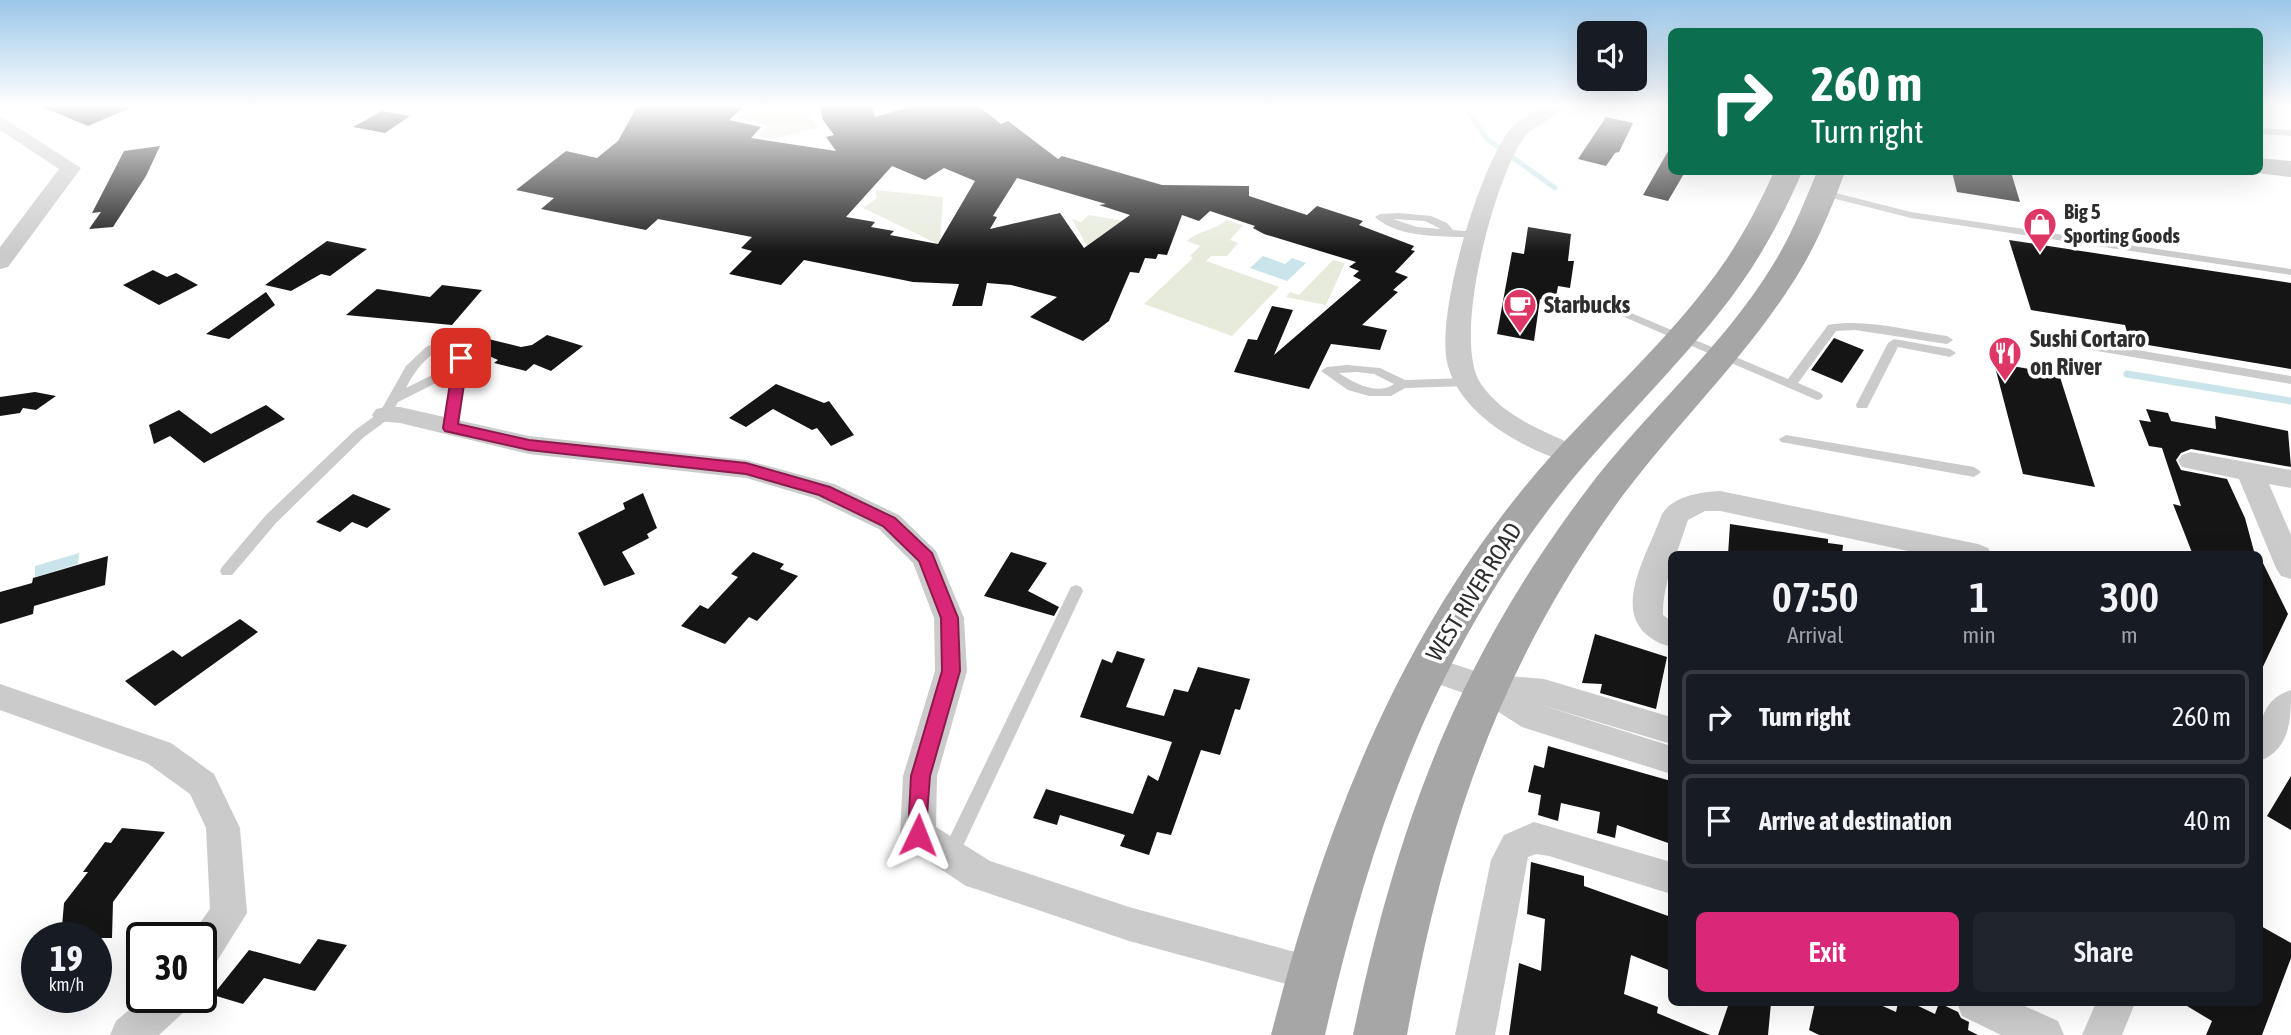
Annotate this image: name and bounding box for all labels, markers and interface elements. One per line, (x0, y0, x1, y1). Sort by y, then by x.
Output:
map controls (1577, 21, 1647, 91)
button: sound (1577, 21, 1647, 91)
text: 260 m (1811, 55, 1922, 111)
icon: right (1696, 56, 1787, 147)
text: Turn right (1811, 113, 1924, 150)
place label: Big 5 Sporting Goods (2064, 199, 2180, 247)
shop icon: Big 5 Sporting Goods (2021, 205, 2059, 254)
cafe icon: Starbucks (1501, 286, 1539, 335)
place label: Starbucks (1544, 291, 1631, 318)
place label: Sushi Cortaro on River (2030, 325, 2146, 380)
pin (431, 328, 491, 388)
restaurant icon: Sushi Cortaro on River (1986, 334, 2024, 383)
icon: arrive (442, 339, 480, 377)
street label: WEST RIVER ROAD (1420, 518, 1527, 666)
text: 07:50 (1772, 573, 1859, 621)
text: 1 (1969, 573, 1989, 621)
text: 300 (2100, 573, 2159, 621)
text: Arrival (1787, 622, 1843, 648)
text: min (1963, 622, 1996, 648)
text: m (2121, 622, 2138, 648)
icon: right (1700, 698, 1738, 736)
text: Turn right (1759, 702, 1850, 732)
text: 260 m (2172, 702, 2231, 732)
position arrow (881, 798, 955, 872)
icon: arrive (1700, 802, 1738, 840)
text: Arrive at destination (1759, 806, 1952, 836)
text: 40 m (2184, 806, 2231, 836)
button: Exit (1696, 912, 1959, 992)
button: Share (1973, 912, 2235, 992)
speed limit sign: 30 (126, 922, 217, 1013)
text: 19 (50, 938, 83, 978)
text: km/h (49, 974, 84, 995)

